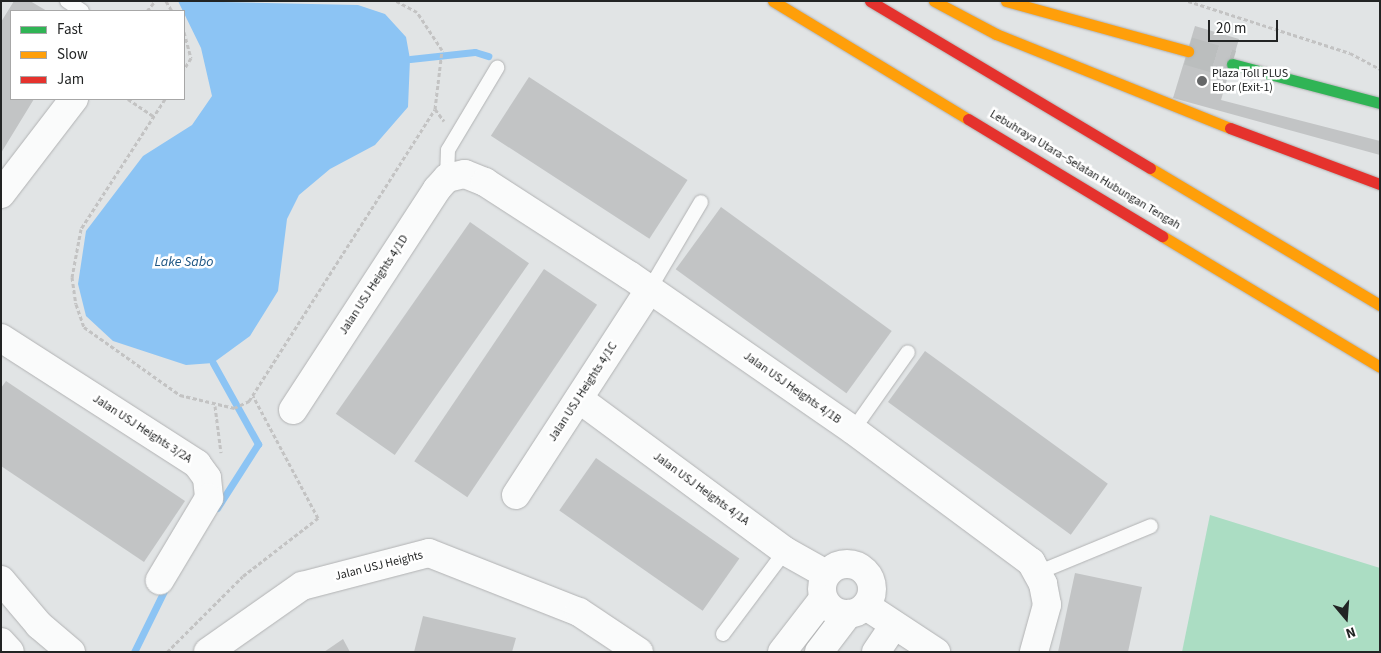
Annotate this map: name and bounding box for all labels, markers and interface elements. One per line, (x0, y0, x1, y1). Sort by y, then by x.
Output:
legend (10, 10, 185, 100)
scale bar (1211, 10, 1281, 42)
text: 20 m (1216, 18, 1246, 39)
text: Fast (57, 19, 83, 40)
text: Slow (57, 44, 88, 65)
place label: Plaza Toll PLUS Ebor (Exit-1) (1212, 67, 1288, 95)
text: Jam (57, 69, 84, 90)
marker: Plaza Toll PLUS Ebor (Exit-1) (1196, 75, 1208, 87)
street label: Lebuhraya Utara–Selatan Hubungan Tengah (987, 107, 1183, 233)
street label: Jalan USJ Heights 4/1D (336, 232, 412, 338)
water label: Lake Sabo (154, 254, 214, 270)
street label: Jalan USJ Heights 4/1C (546, 340, 620, 444)
street label: Jalan USJ Heights 4/1B (740, 349, 844, 427)
street label: Jalan USJ Heights 3/2A (90, 392, 194, 466)
street label: Jalan USJ Heights 4/1A (650, 449, 752, 529)
street label: Jalan USJ Heights (334, 548, 424, 584)
north arrow (1321, 593, 1371, 643)
text: N (1343, 621, 1358, 643)

